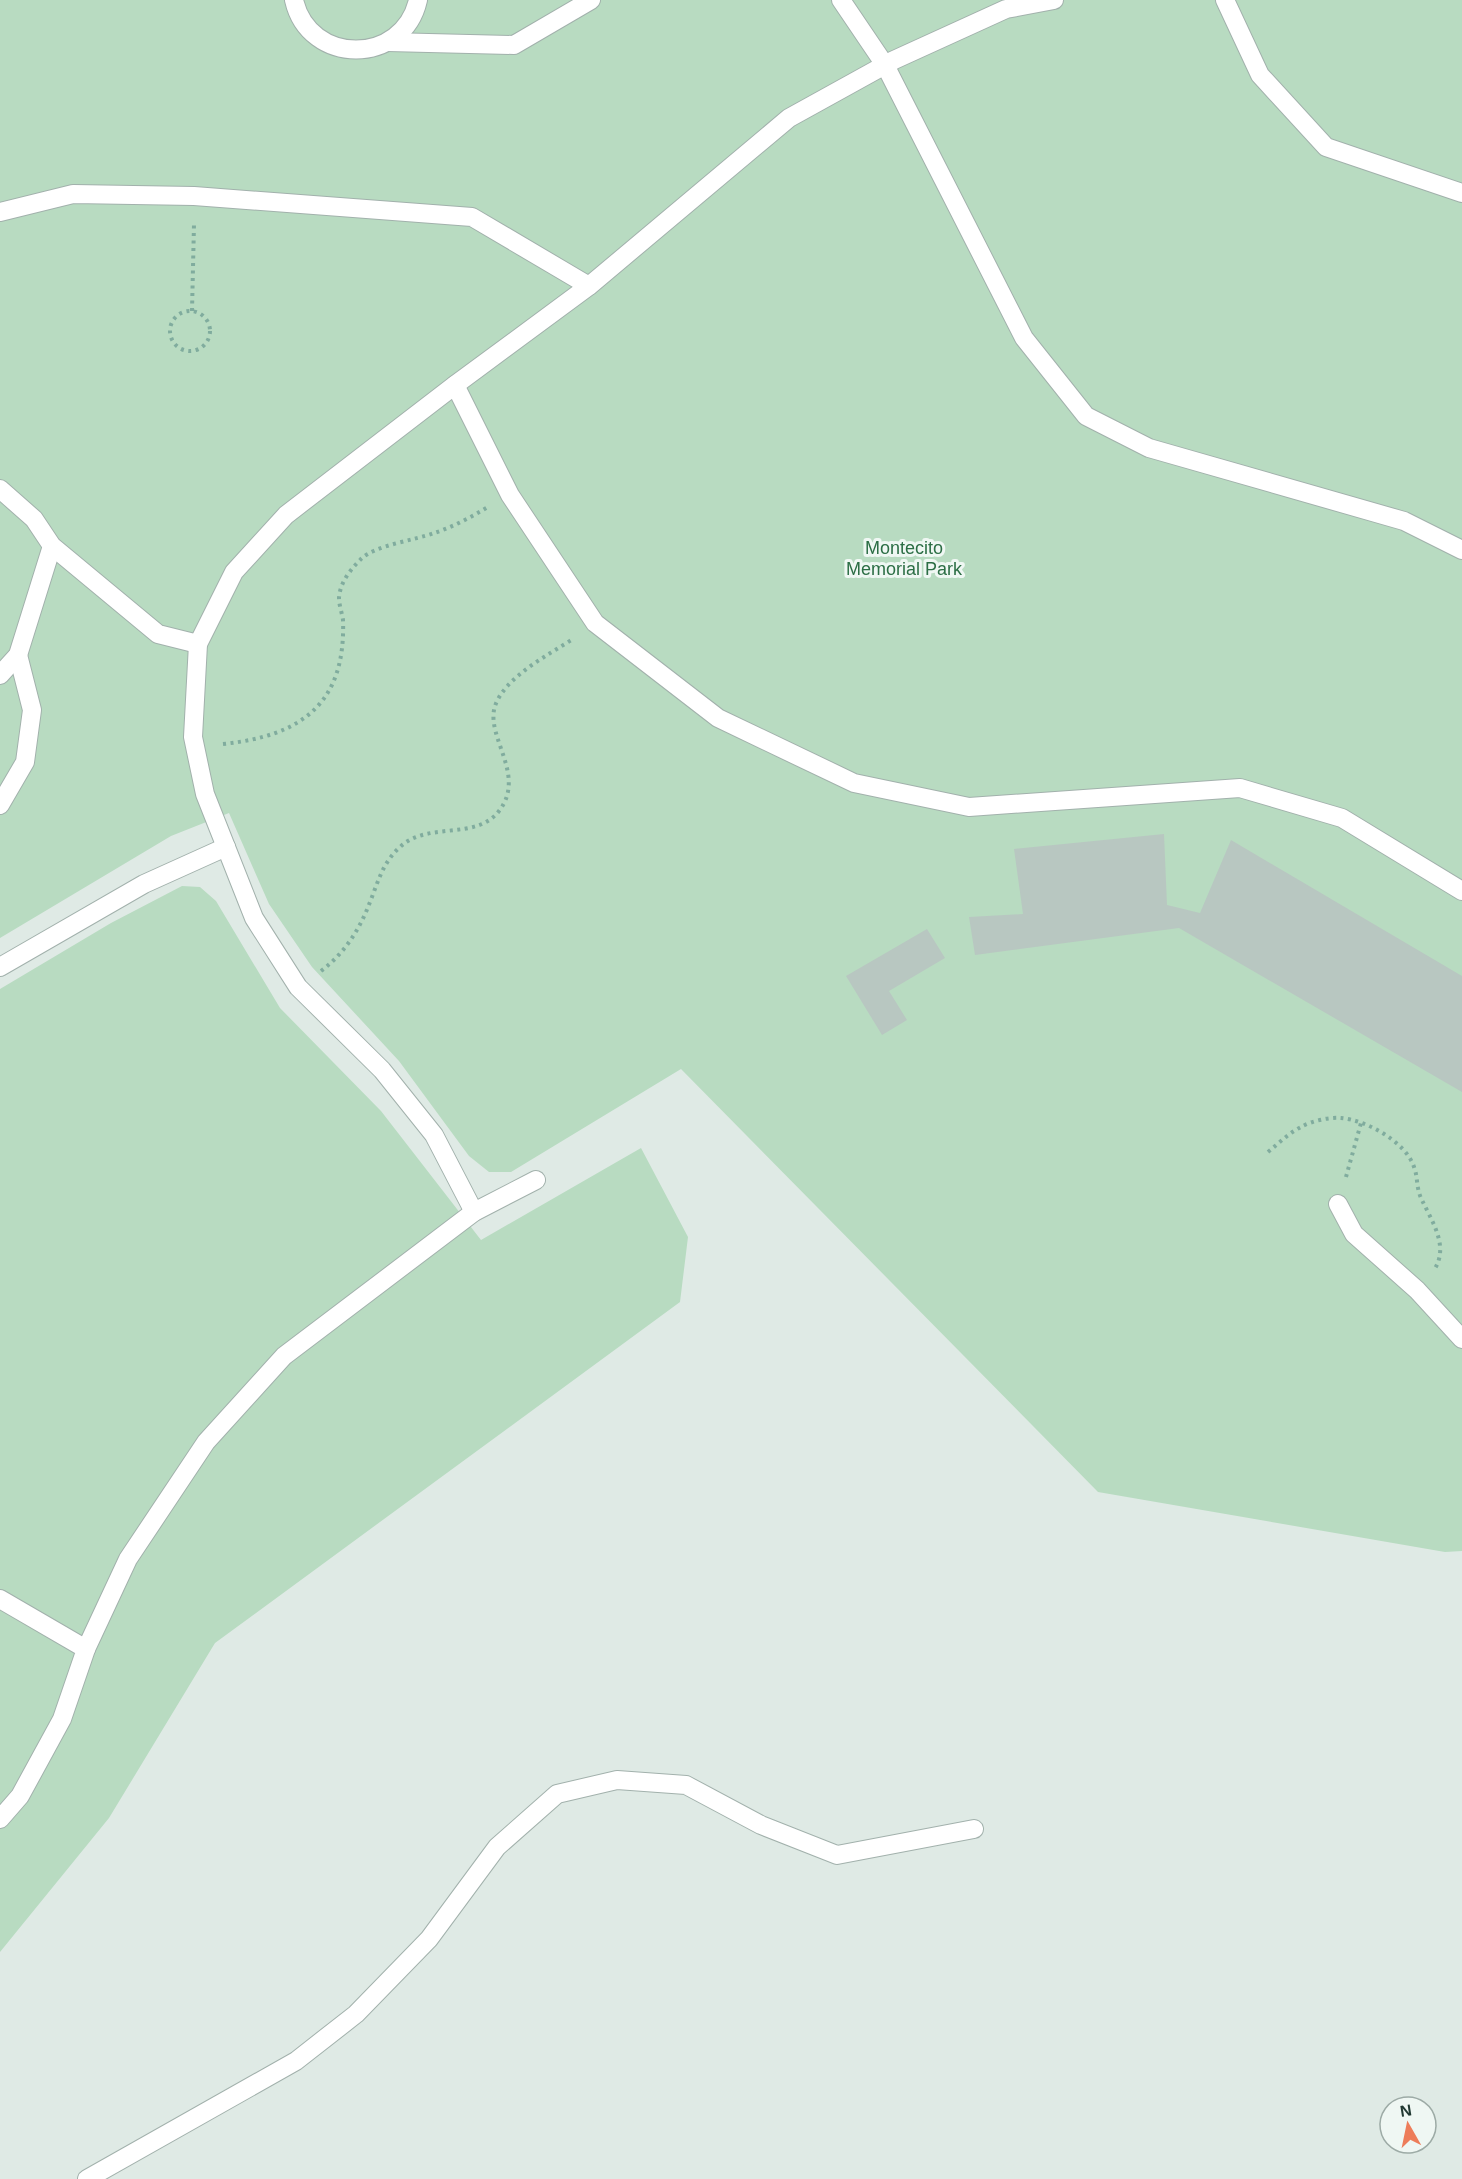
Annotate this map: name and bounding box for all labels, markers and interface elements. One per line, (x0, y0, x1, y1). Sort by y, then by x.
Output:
park label: Montecito Memorial Park (846, 538, 963, 579)
north arrow (1378, 2095, 1438, 2155)
text: N (1399, 2101, 1413, 2120)

